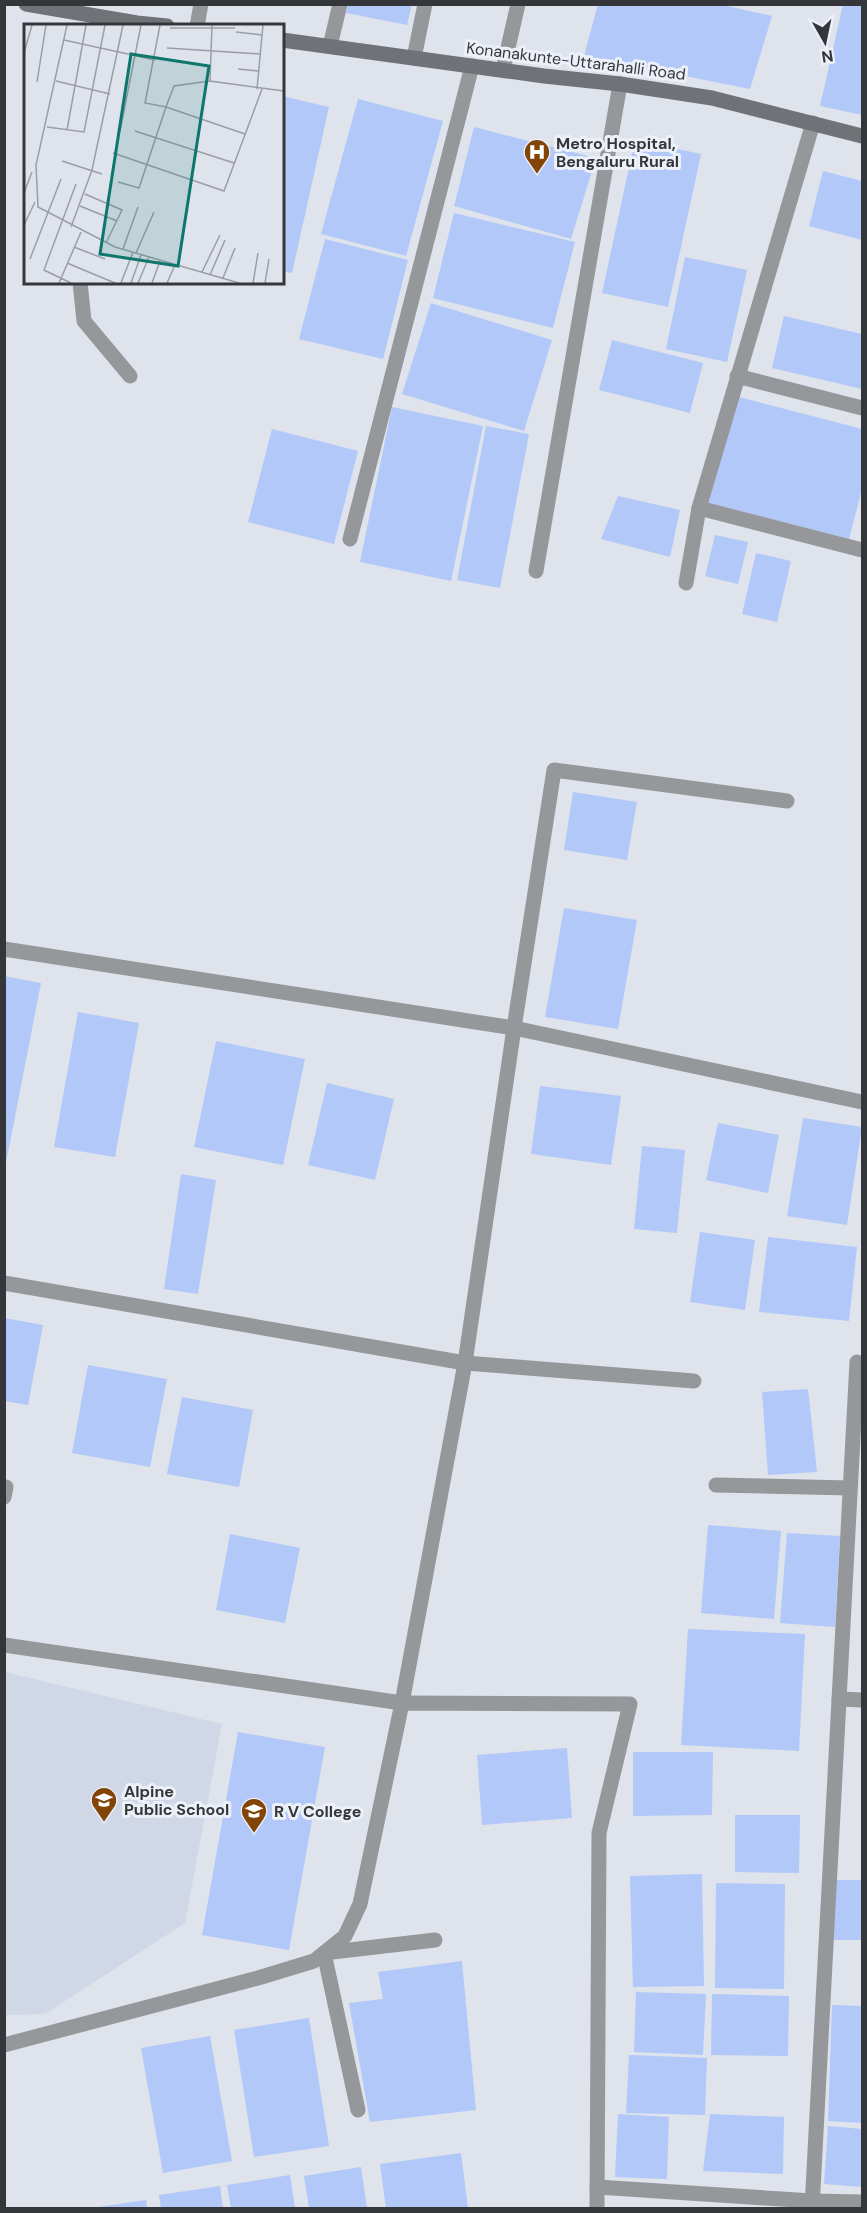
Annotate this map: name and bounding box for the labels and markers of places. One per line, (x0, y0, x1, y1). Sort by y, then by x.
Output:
place label: Metro Hospital, Bengaluru Rural (556, 133, 679, 172)
hospital icon: Metro Hospital, Bengaluru Rural (522, 137, 552, 175)
place label: Alpine Public School (124, 1781, 229, 1820)
school or university icon: Alpine Public School (89, 1785, 119, 1823)
school or university icon: R V College (239, 1796, 269, 1834)
place label: R V College (274, 1801, 361, 1822)

